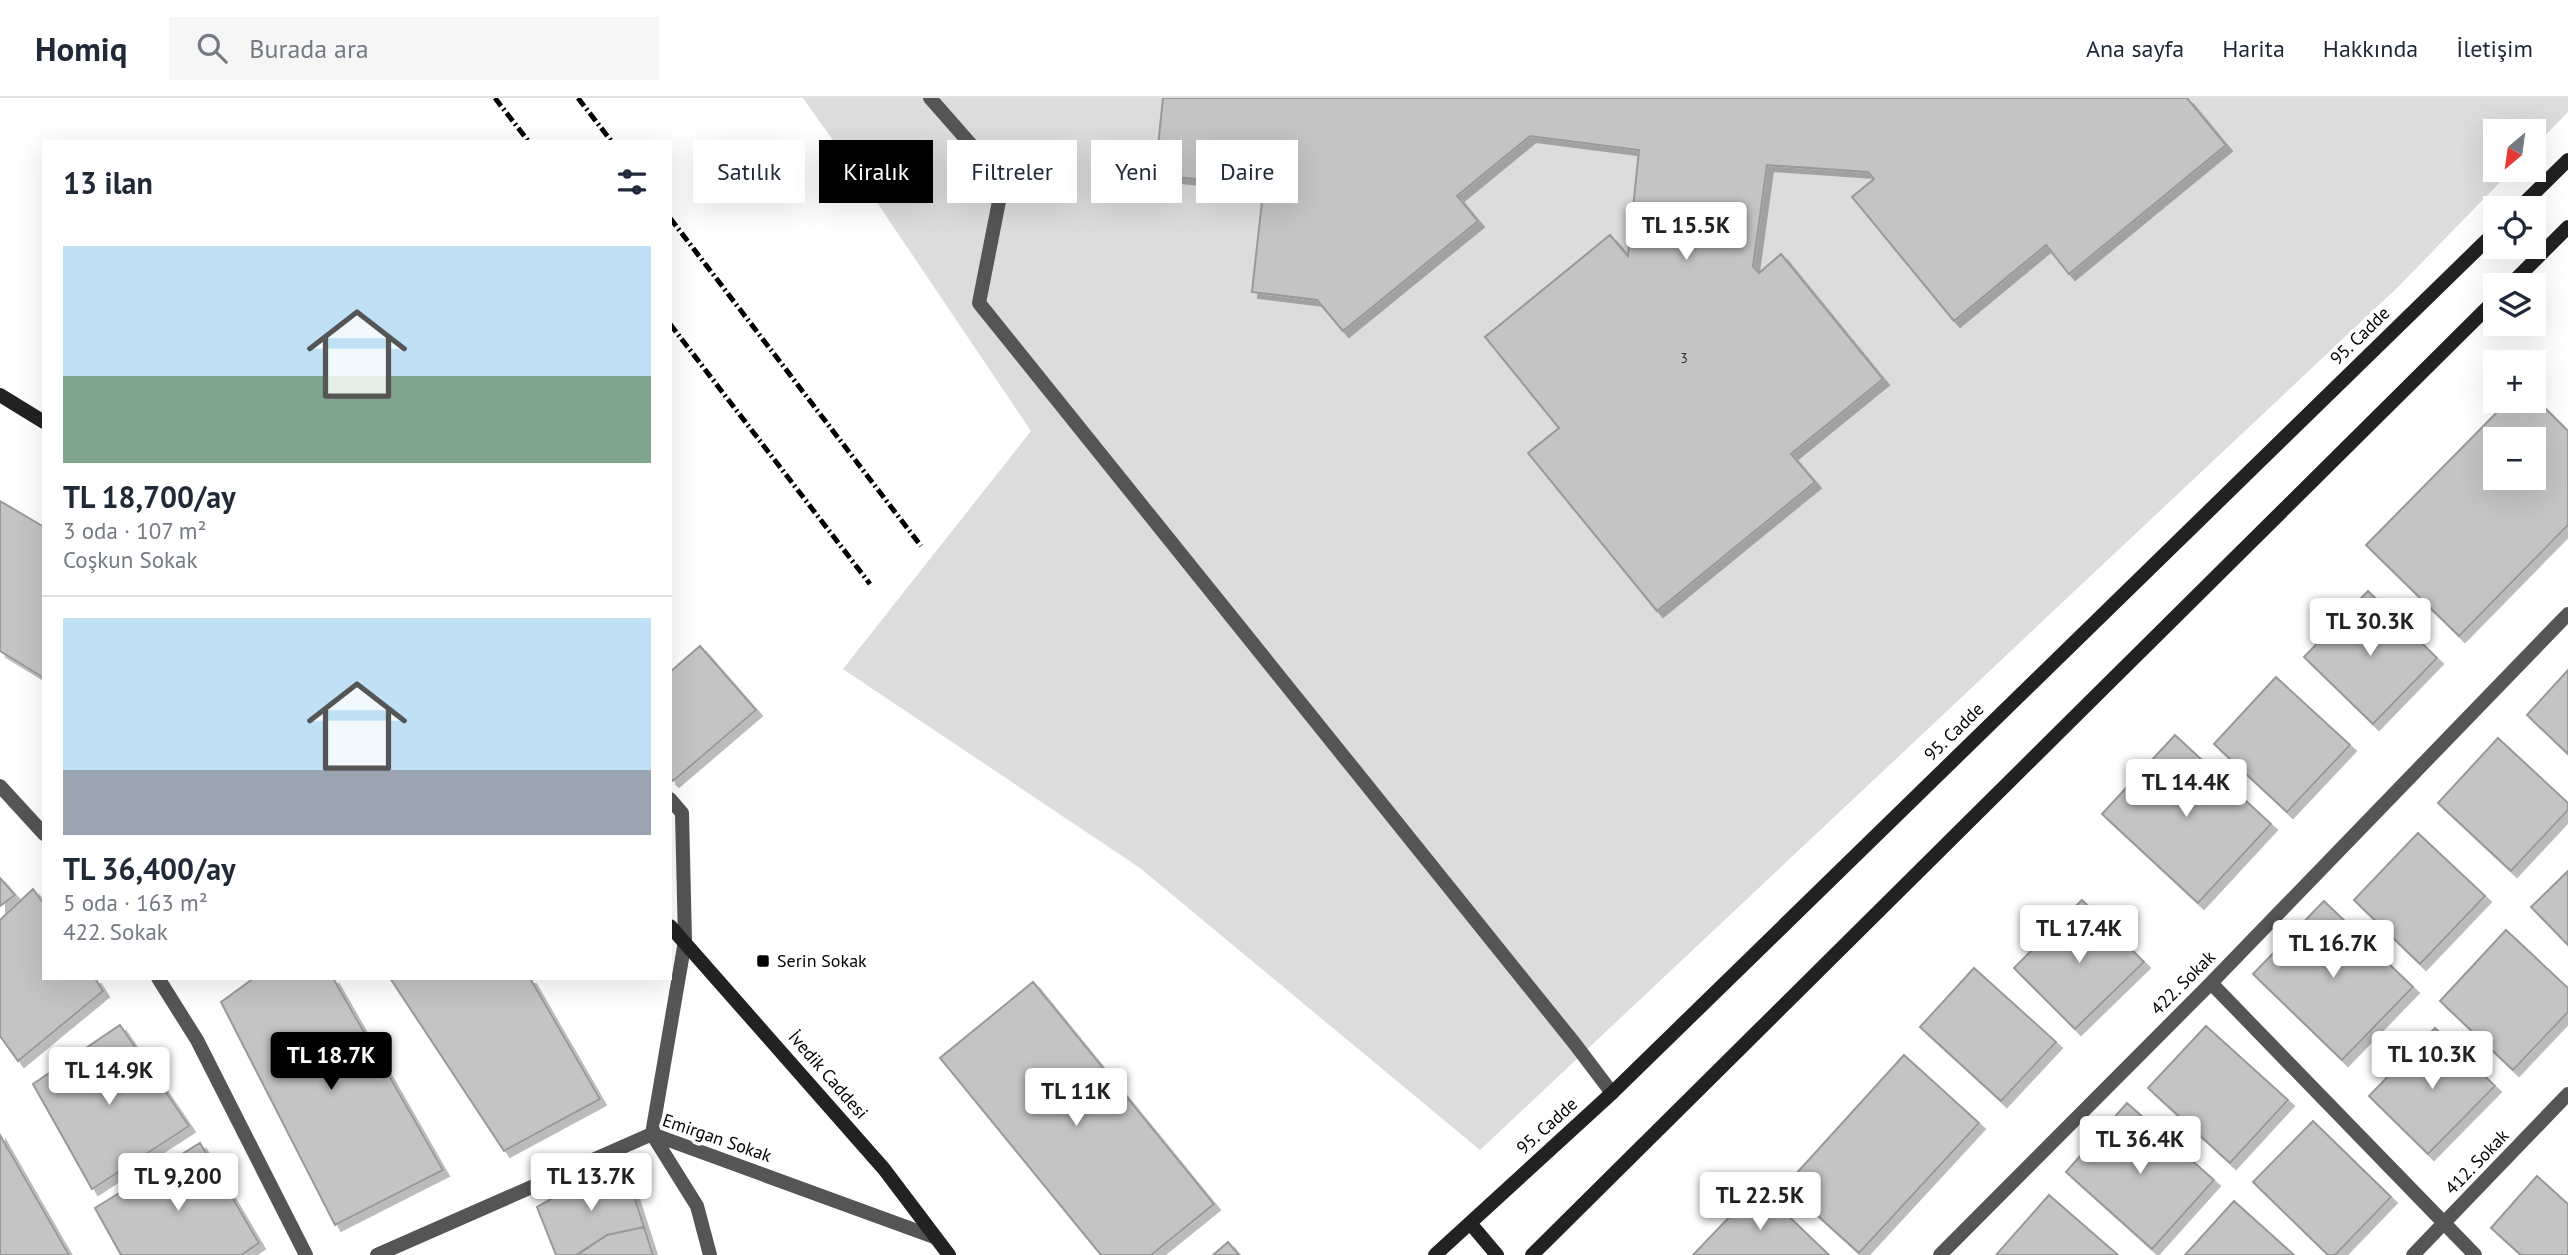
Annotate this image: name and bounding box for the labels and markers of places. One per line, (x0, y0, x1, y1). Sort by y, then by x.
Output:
pin: TL 15.5K (1614, 202, 1758, 262)
pin: TL 30.3K (2298, 598, 2442, 658)
pin: TL 14.4K (2114, 760, 2258, 819)
pin: TL 17.4K (2007, 906, 2151, 965)
pin: TL 16.7K (2261, 920, 2405, 980)
place label: Serin Sokak (777, 949, 867, 972)
marker: Serin Sokak (755, 953, 771, 969)
pin: TL 18.7K (259, 1032, 403, 1092)
pin: TL 10.3K (2360, 1032, 2504, 1091)
pin: TL 14.9K (37, 1048, 181, 1107)
pin: TL 11K (1019, 1068, 1133, 1128)
pin: TL 36.4K (2068, 1116, 2212, 1176)
pin: TL 9,200 (106, 1154, 250, 1213)
pin: TL 13.7K (519, 1154, 663, 1213)
pin: TL 22.5K (1688, 1172, 1832, 1232)

